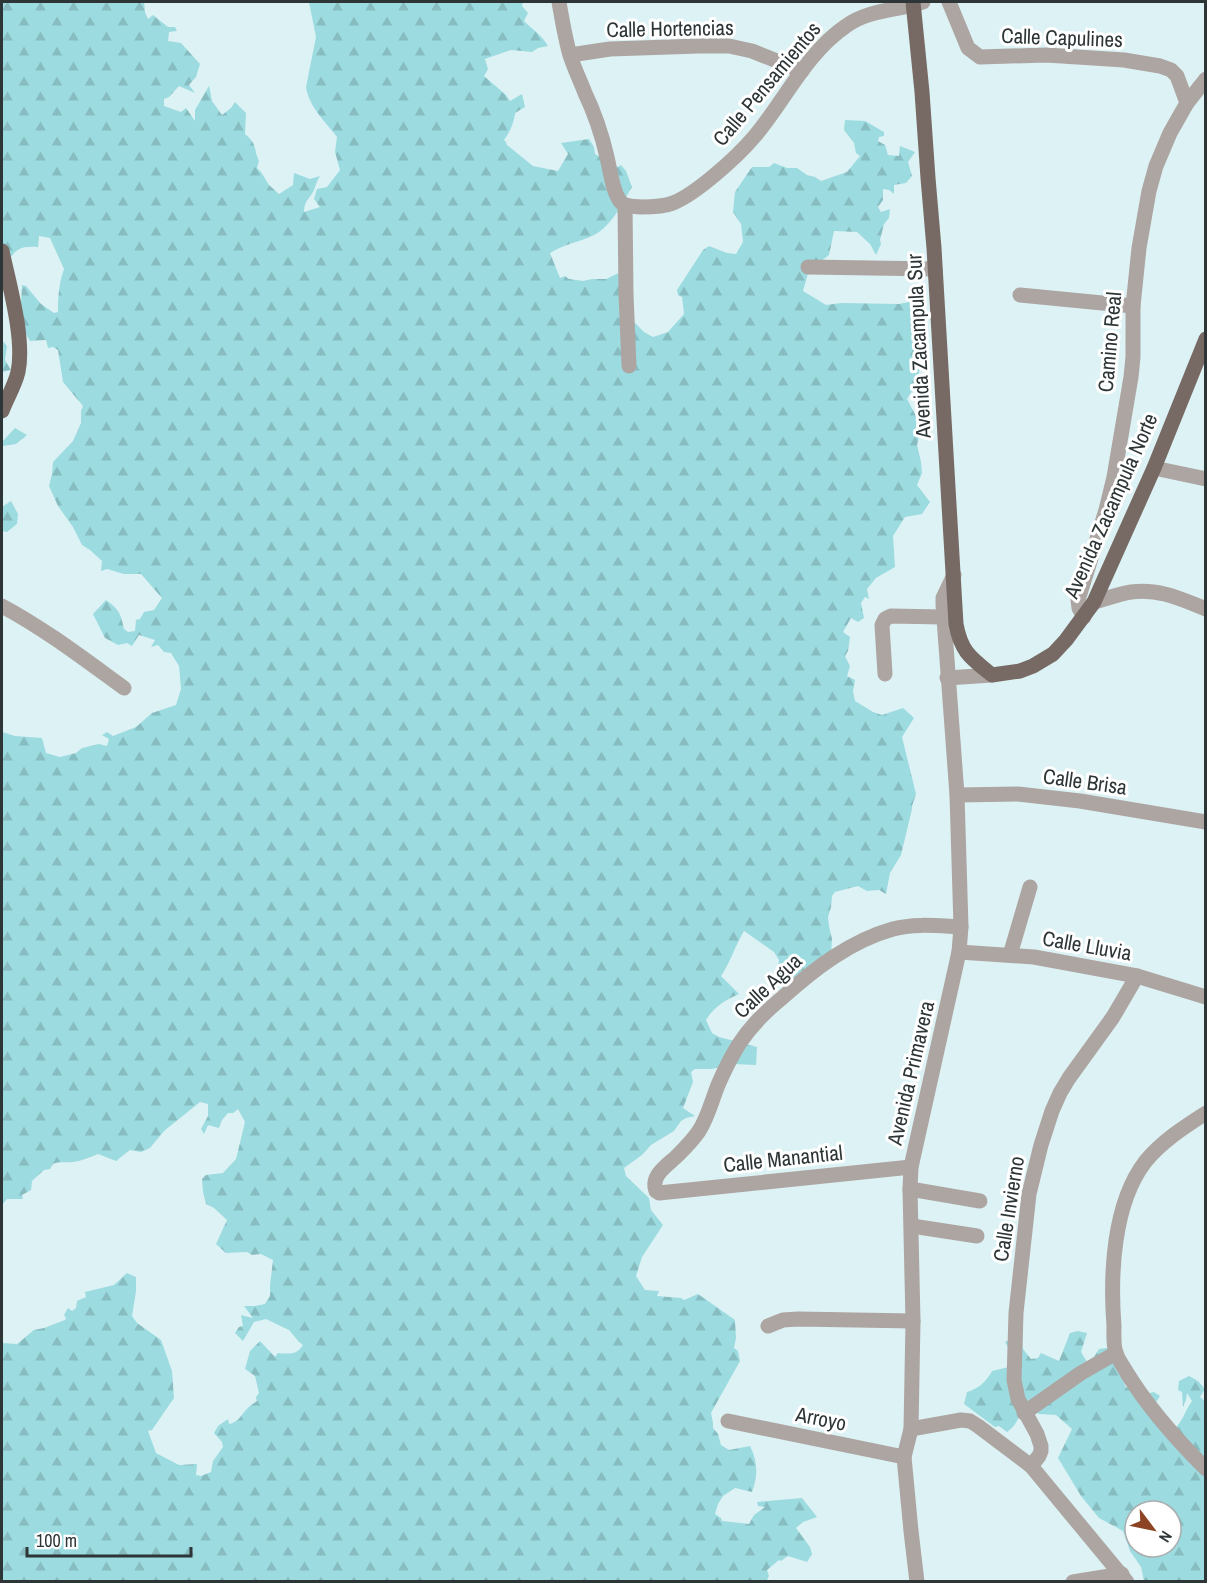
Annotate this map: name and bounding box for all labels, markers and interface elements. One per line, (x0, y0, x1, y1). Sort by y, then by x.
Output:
street label: Calle Hortencias (606, 13, 734, 44)
street label: Calle Pensamientos (706, 15, 827, 152)
street label: Calle Capulines (1001, 21, 1123, 54)
street label: Avenida Zacampula Sur (899, 253, 938, 440)
street label: Camino Real (1091, 291, 1128, 393)
street label: Avenida Zacampula Norte (1056, 409, 1164, 604)
street label: Calle Brisa (1041, 761, 1129, 802)
street label: Calle Lluvia (1040, 923, 1134, 968)
street label: Calle Agua (727, 946, 808, 1025)
street label: Avenida Primavera (880, 998, 941, 1149)
street label: Calle Manantial (722, 1138, 844, 1179)
street label: Calle Invierno (986, 1154, 1031, 1264)
street label: Arroyo (792, 1399, 849, 1438)
north arrow (1123, 1499, 1183, 1559)
scale bar (27, 1520, 190, 1558)
text: N (1154, 1527, 1178, 1547)
text: 100 m (36, 1528, 77, 1553)

